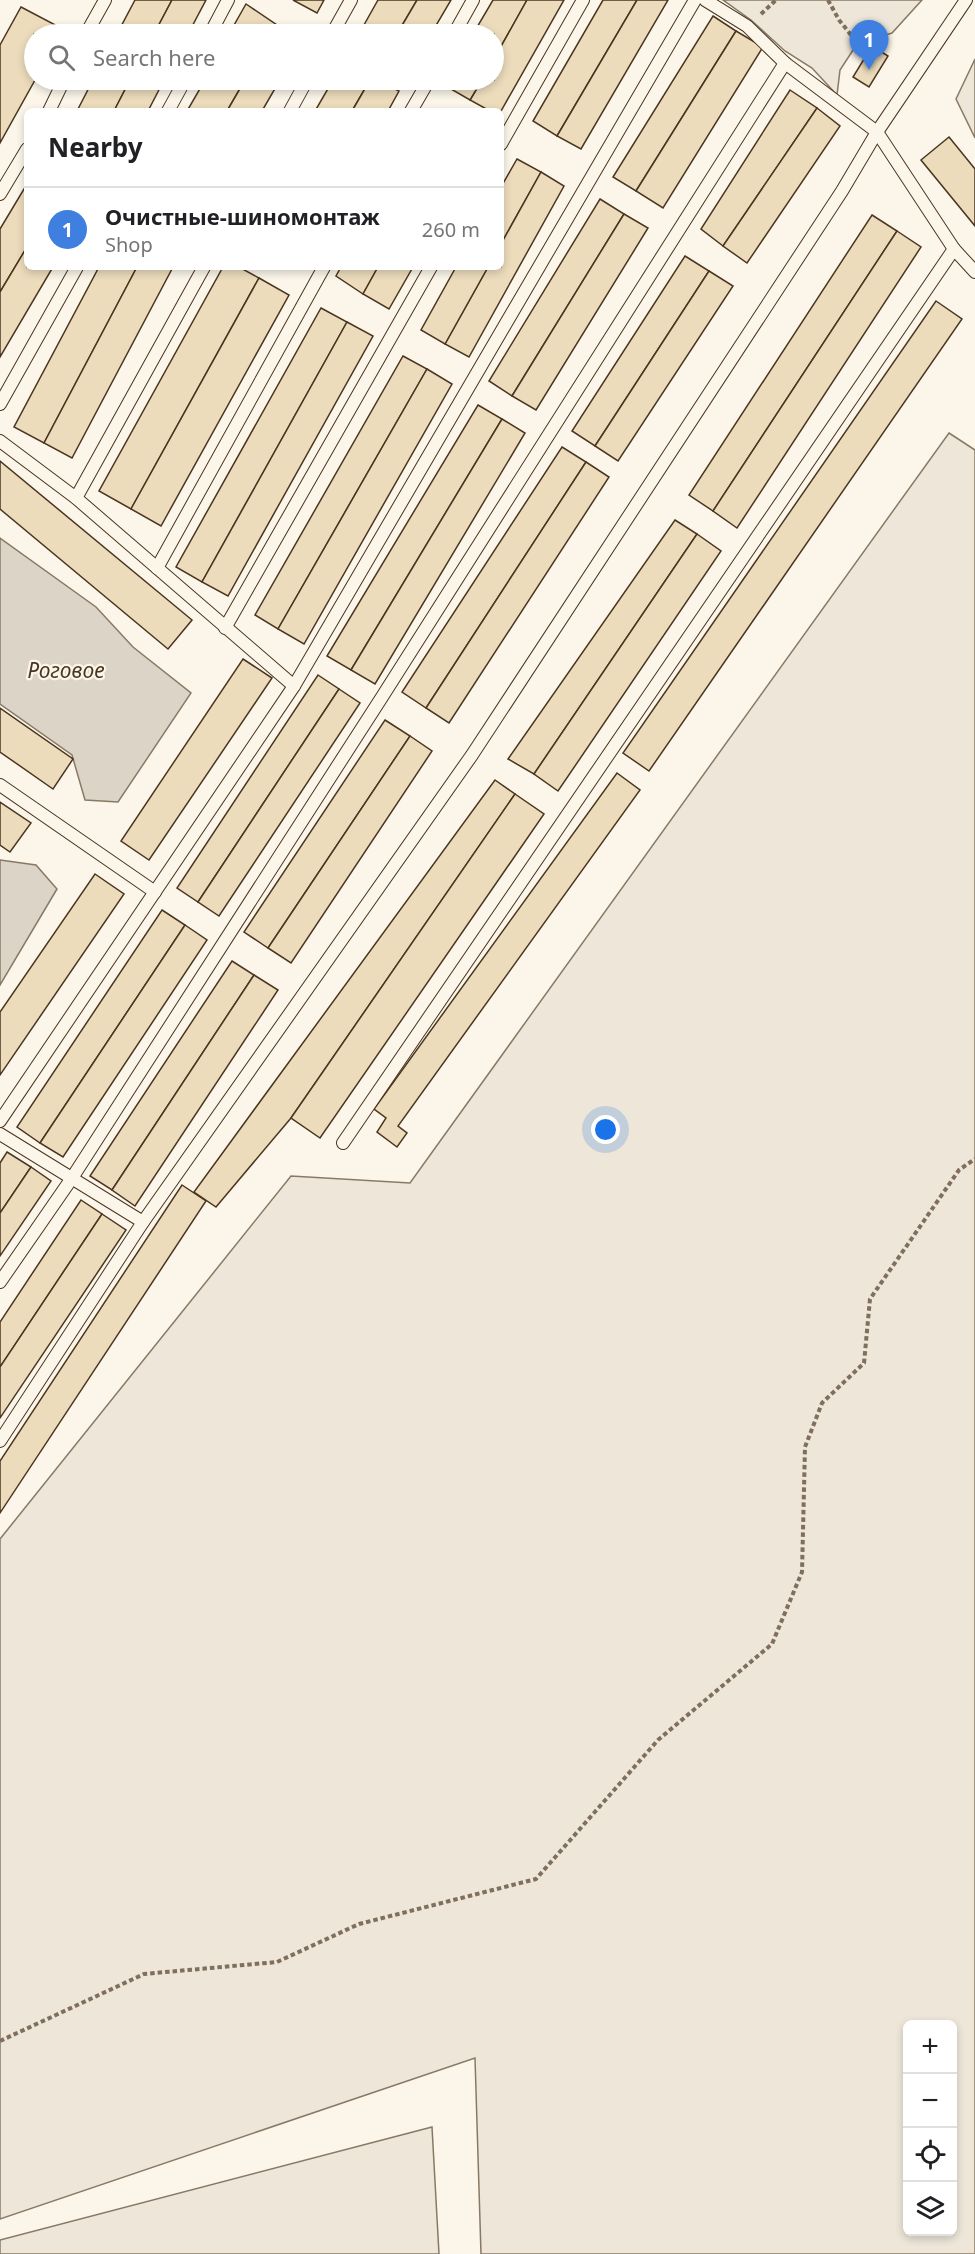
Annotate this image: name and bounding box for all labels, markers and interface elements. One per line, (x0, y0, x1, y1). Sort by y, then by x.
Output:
pin: 1 (850, 20, 888, 70)
search box (24, 24, 504, 90)
icon: search (45, 41, 78, 74)
text: Search here (93, 42, 215, 72)
text: Nearby (48, 129, 143, 165)
text: Очистные-шиномонтаж (105, 201, 380, 231)
text: 1 (62, 216, 73, 243)
text: 260 m (422, 216, 480, 243)
text: Shop (105, 231, 153, 258)
water label: Роговое (28, 656, 104, 684)
your location (591, 1115, 620, 1144)
map controls (903, 2020, 957, 2236)
button: + (903, 2020, 957, 2074)
button: − (903, 2074, 957, 2128)
button: locate (903, 2128, 957, 2182)
button: layers (903, 2182, 957, 2236)

